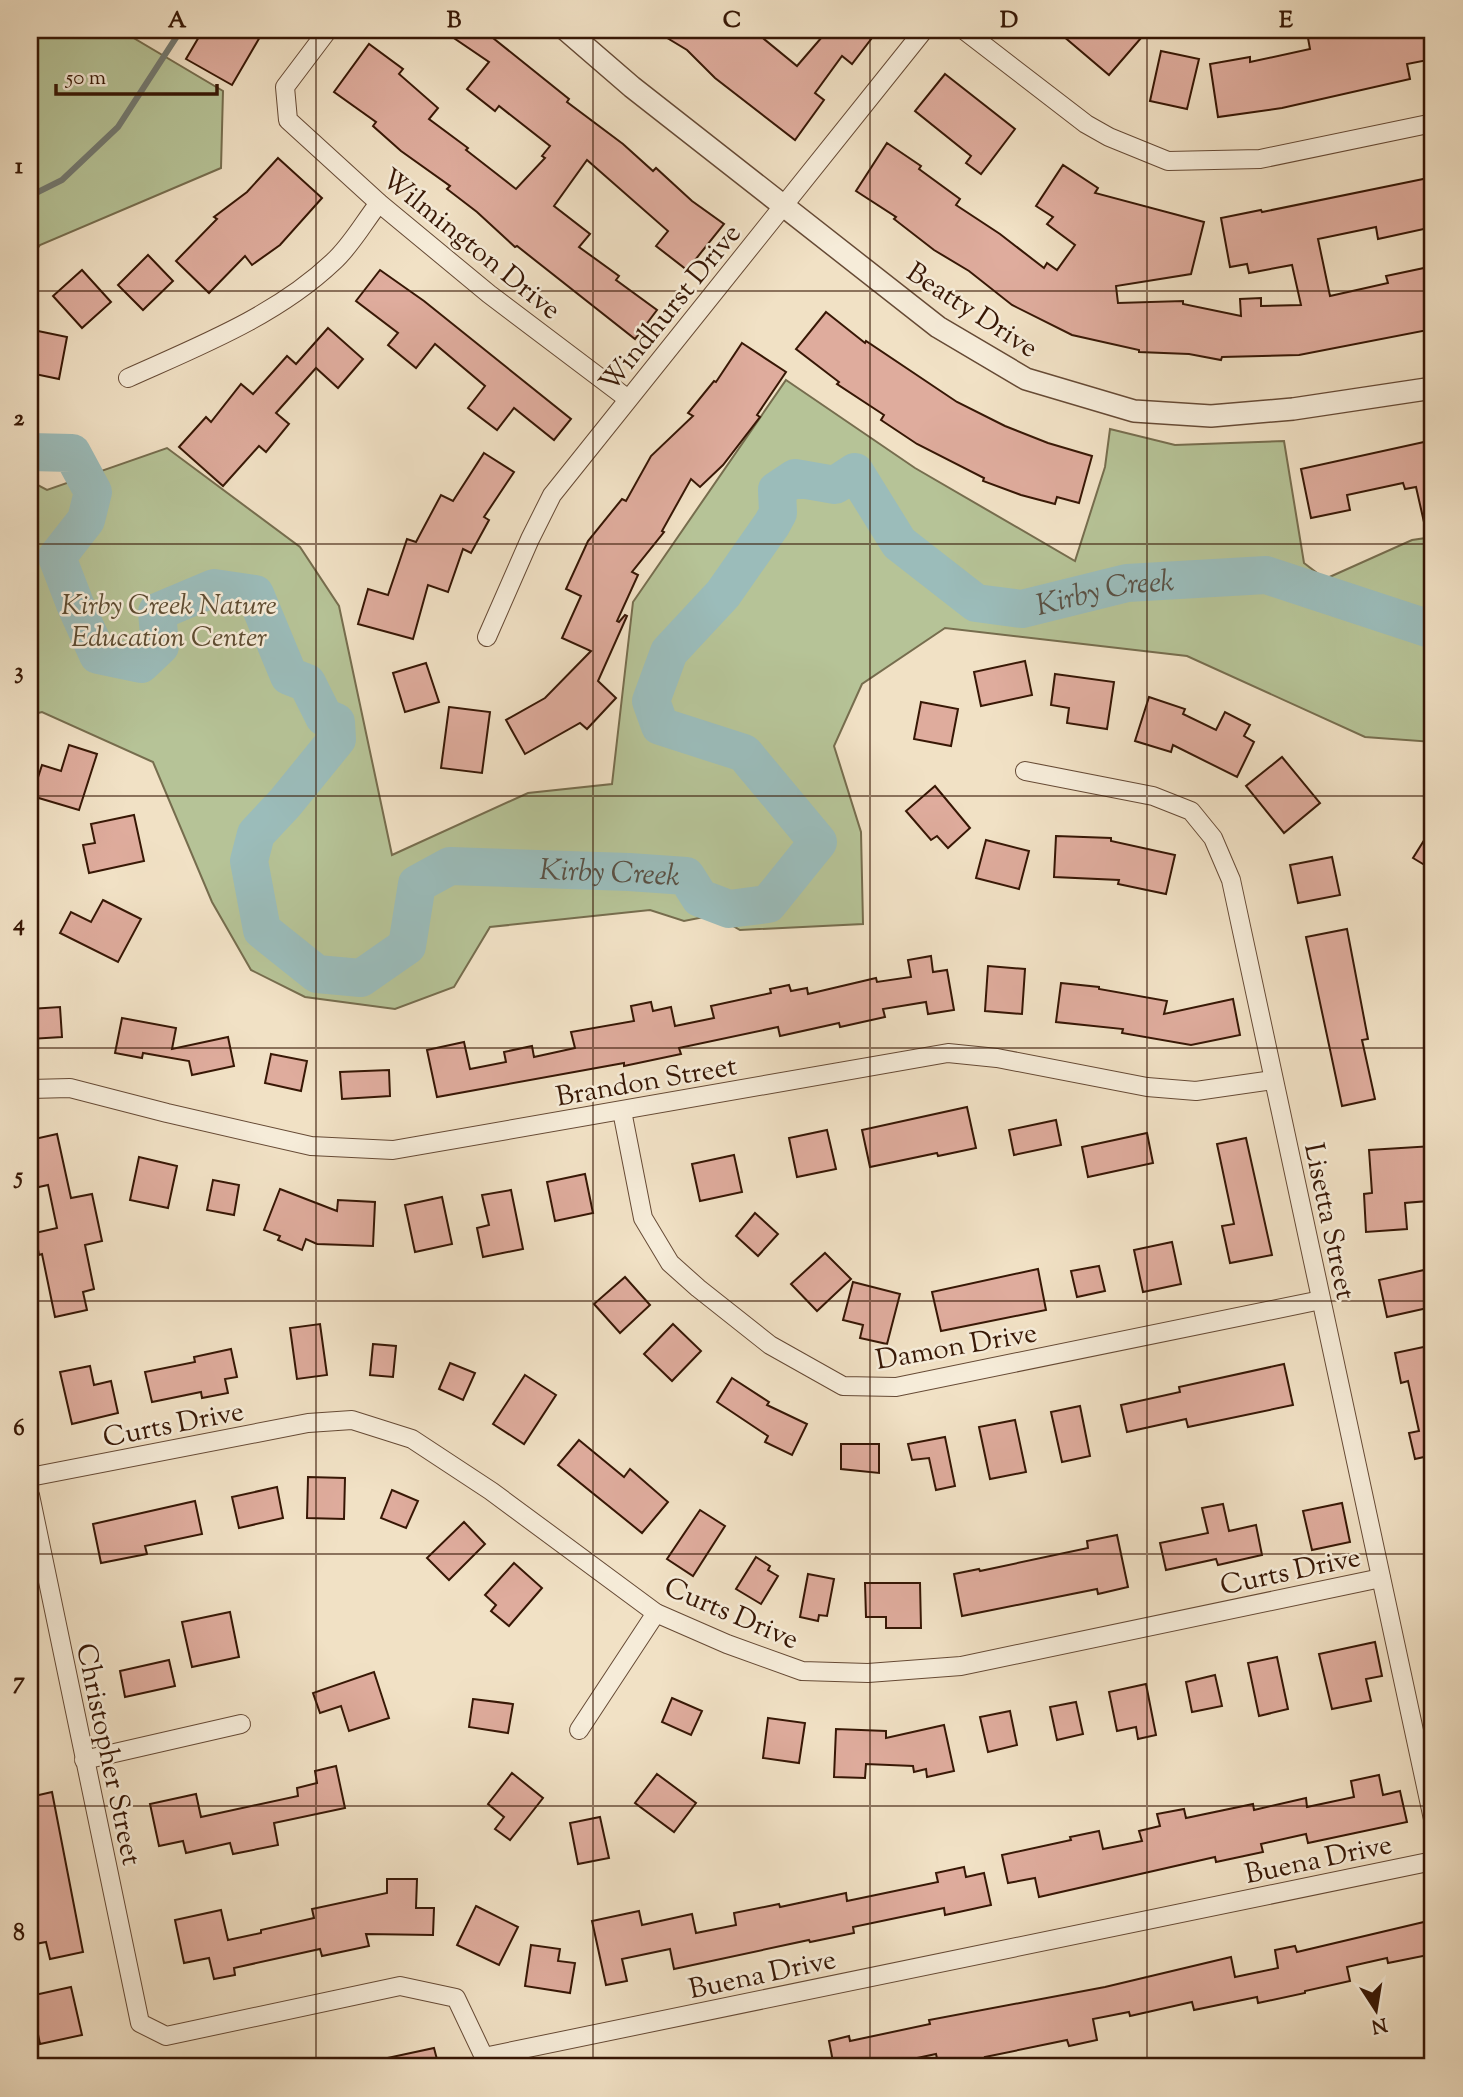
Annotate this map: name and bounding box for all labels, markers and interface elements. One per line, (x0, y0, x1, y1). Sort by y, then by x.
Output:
text: A (168, 5, 187, 38)
text: B (447, 5, 462, 38)
text: C (723, 5, 741, 38)
text: D (1000, 5, 1018, 38)
text: E (1279, 5, 1293, 38)
scale bar (56, 52, 217, 96)
text: 50 m (65, 64, 106, 94)
text: 1 (15, 151, 23, 184)
street label: Wilmington Drive (372, 160, 569, 330)
street label: Windhurst Drive (591, 216, 752, 402)
street label: Beatty Drive (898, 254, 1045, 369)
text: 2 (14, 403, 25, 436)
water label: Kirby Creek (1032, 561, 1175, 629)
park label: Kirby Creek Nature Education Center (61, 587, 277, 659)
text: 3 (14, 656, 24, 689)
water label: Kirby Creek (539, 850, 681, 900)
text: 4 (12, 908, 25, 941)
street label: Brandon Street (553, 1047, 741, 1119)
street label: Lisetta Street (1292, 1140, 1364, 1304)
text: 5 (13, 1161, 23, 1194)
street label: Damon Drive (873, 1314, 1040, 1382)
street label: Curts Drive (100, 1393, 247, 1459)
text: 6 (13, 1413, 25, 1446)
street label: Curts Drive (1217, 1539, 1365, 1607)
street label: Curts Drive (657, 1568, 804, 1661)
street label: Christopher Street (64, 1640, 150, 1870)
text: 7 (13, 1666, 25, 1699)
street label: Buena Drive (1241, 1826, 1396, 1896)
text: 8 (13, 1918, 25, 1951)
street label: Buena Drive (685, 1941, 840, 2011)
north arrow (1340, 1974, 1410, 2044)
text: N (1369, 2009, 1389, 2039)

